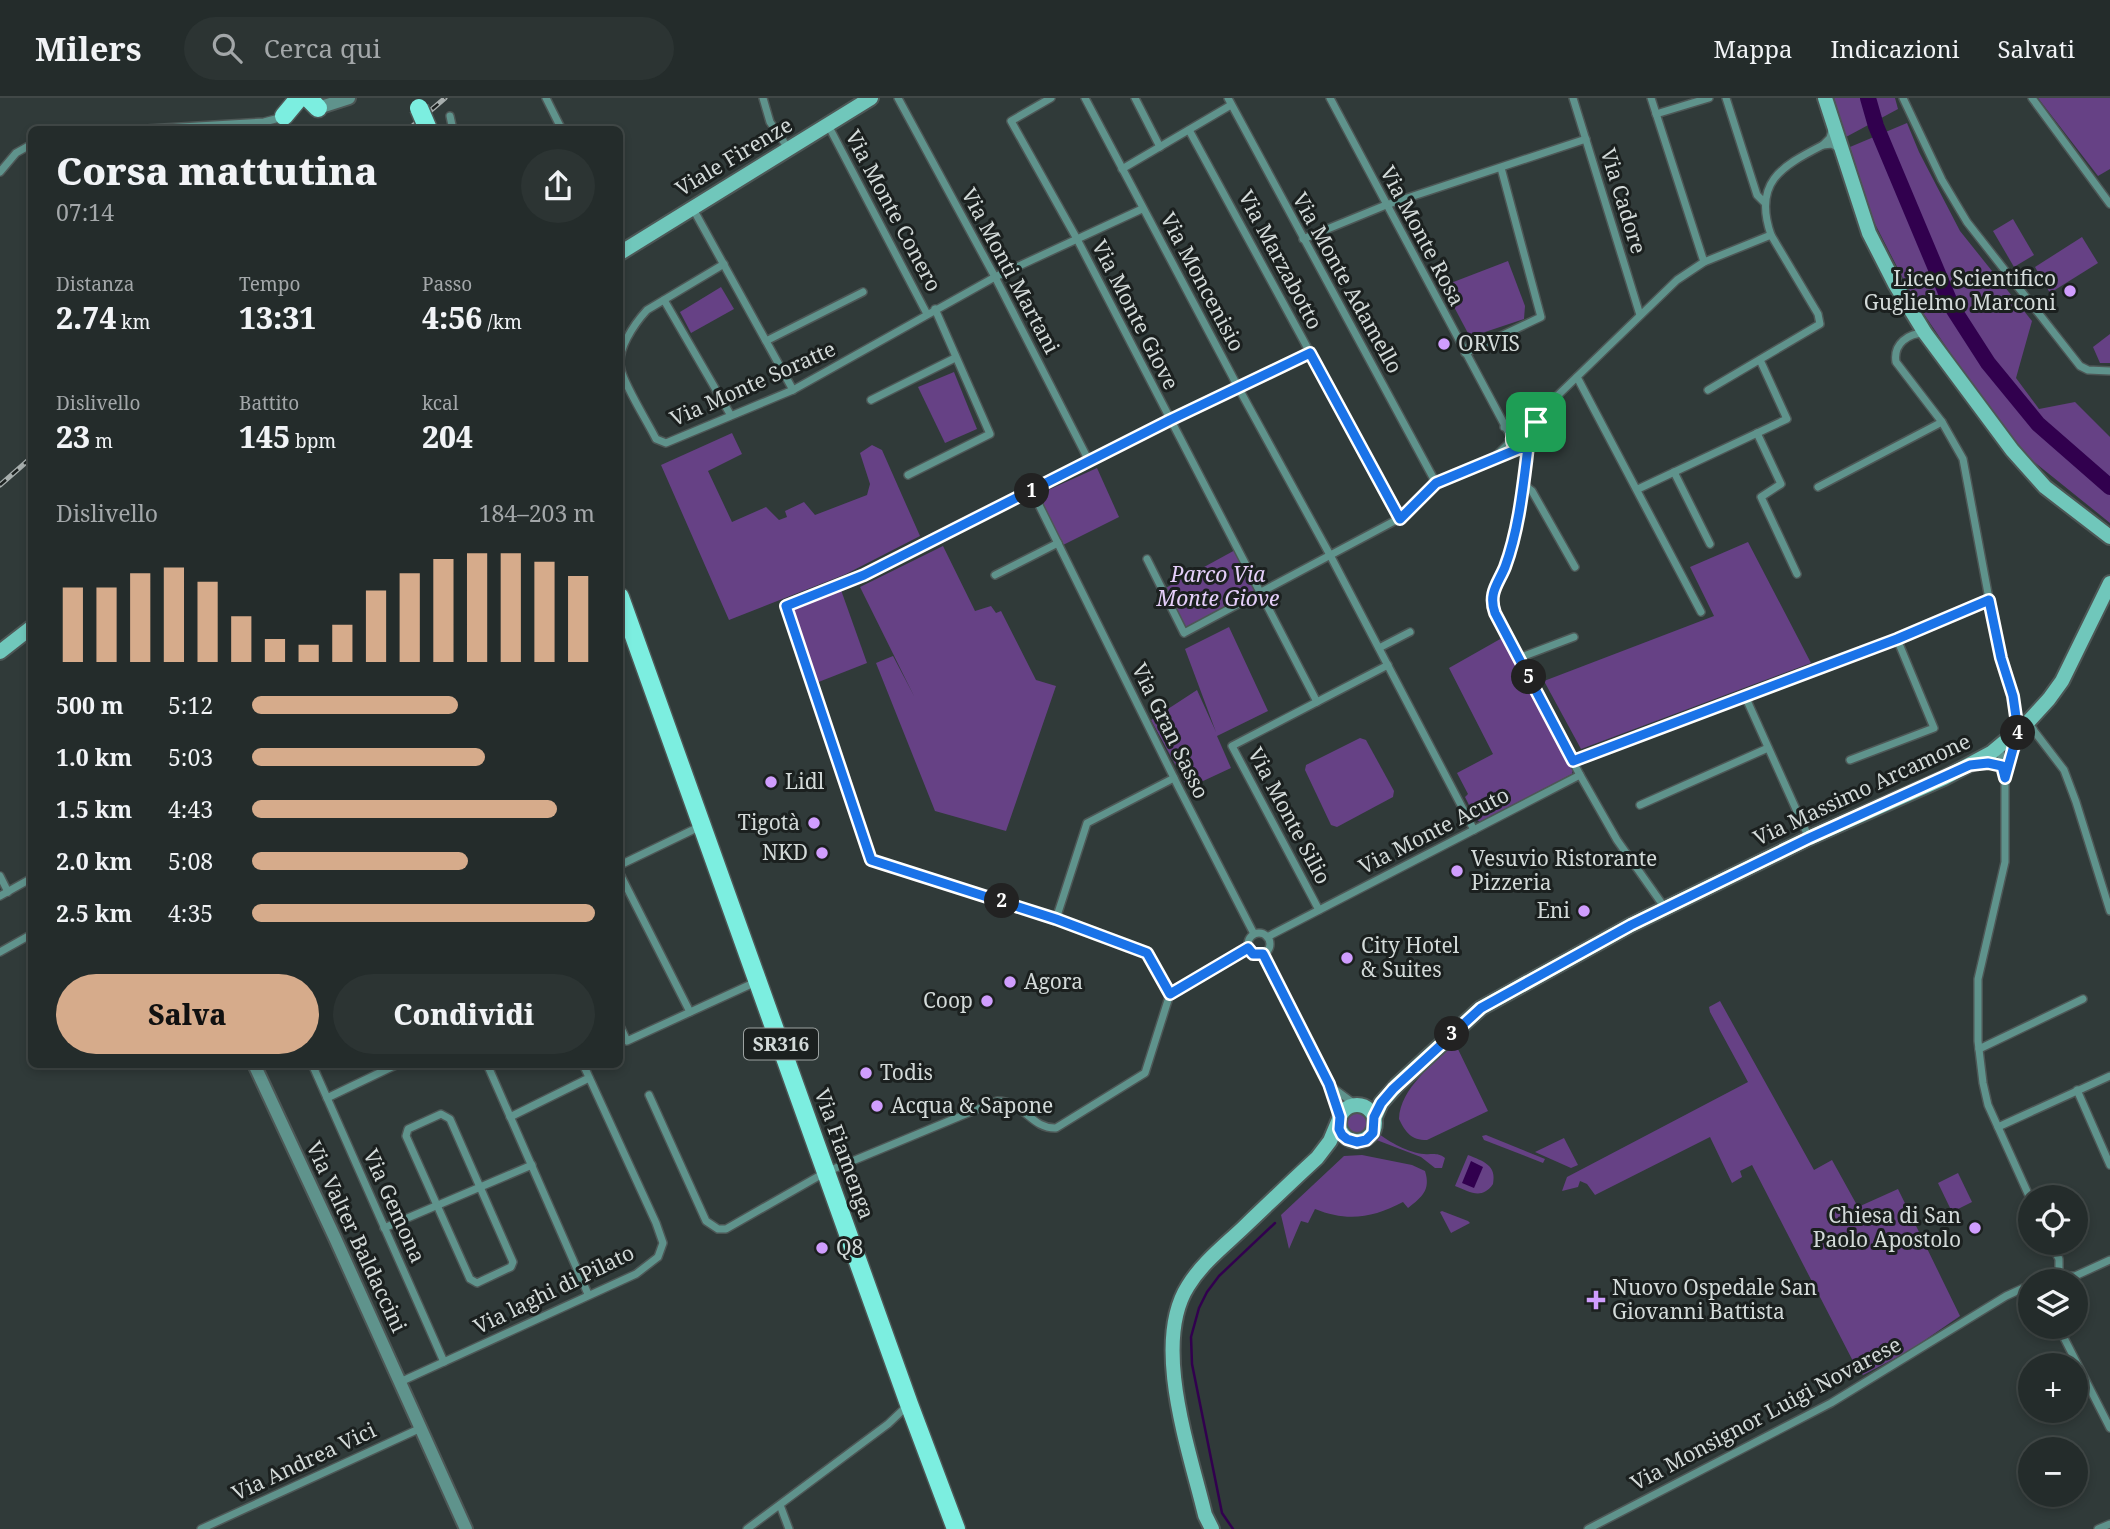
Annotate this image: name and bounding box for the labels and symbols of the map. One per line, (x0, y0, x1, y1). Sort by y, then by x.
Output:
street label: Viale Firenze (670, 110, 797, 202)
street label: Via Monte Conero (839, 125, 948, 296)
street label: Via Cadore (1595, 144, 1653, 257)
street label: Via Monte Rosa (1374, 161, 1472, 310)
street label: Via Monti Martani (955, 183, 1067, 359)
street label: Via Marzabotto (1232, 185, 1329, 334)
street label: Via Monte Adamello (1286, 187, 1409, 378)
street label: Via Moncenisio (1154, 207, 1251, 356)
street label: Via Monte Giove (1086, 235, 1186, 394)
place label: Liceo Scientifico Guglielmo Marconi (1864, 264, 2056, 316)
marker: Liceo Scientifico Guglielmo Marconi (2062, 283, 2078, 299)
place label: ORVIS (1458, 329, 1520, 357)
street label: Via Monte Soratte (665, 334, 840, 432)
marker: ORVIS (1436, 336, 1452, 352)
pin (1506, 392, 1566, 452)
pin: 1 (1014, 474, 1050, 508)
park label: Parco Via Monte Giove (1156, 560, 1279, 612)
street label: Via Gran Sasso (1126, 658, 1216, 803)
pin: 5 (1512, 660, 1546, 694)
pin: 4 (2000, 716, 2036, 750)
street label: Via Massimo Arcamone (1749, 726, 1975, 852)
street label: Via Monte Silio (1242, 742, 1338, 889)
place label: Lidl (785, 767, 825, 795)
marker: Lidl (763, 774, 779, 790)
street label: Via Monte Acuto (1354, 780, 1513, 880)
place label: Tigotà (738, 808, 800, 836)
marker: Tigotà (806, 815, 822, 831)
place label: NKD (762, 838, 808, 866)
place label: Vesuvio Ristorante Pizzeria (1471, 844, 1657, 896)
marker: NKD (814, 845, 830, 861)
marker: Vesuvio Ristorante Pizzeria (1449, 863, 1465, 879)
pin: 2 (984, 884, 1020, 918)
place label: Eni (1537, 896, 1570, 924)
marker: Eni (1576, 903, 1592, 919)
place label: City Hotel & Suites (1361, 931, 1460, 983)
marker: City Hotel & Suites (1339, 950, 1355, 966)
place label: Agora (1024, 967, 1083, 995)
marker: Agora (1002, 974, 1018, 990)
place label: Coop (923, 986, 973, 1014)
marker: Coop (979, 993, 995, 1009)
pin: 3 (1434, 1016, 1470, 1052)
road number: SR316 (744, 1028, 818, 1060)
place label: Todis (880, 1058, 933, 1086)
marker: Todis (858, 1065, 874, 1081)
street label: Via Fiamenga (808, 1085, 881, 1223)
place label: Acqua & Sapone (891, 1091, 1053, 1119)
marker: Acqua & Sapone (869, 1098, 885, 1114)
street label: Via Valter Baldaccini (300, 1136, 414, 1337)
street label: Via Gemona (357, 1144, 432, 1267)
place label: Chiesa di San Paolo Apostolo (1813, 1201, 1961, 1253)
marker: Chiesa di San Paolo Apostolo (1967, 1220, 1983, 1236)
place label: Q8 (836, 1233, 863, 1261)
street label: Via laghi di Pilato (468, 1238, 639, 1340)
marker: Q8 (814, 1240, 830, 1256)
place label: Nuovo Ospedale San Giovanni Battista (1612, 1273, 1817, 1325)
marker: Nuovo Ospedale San Giovanni Battista (1586, 1290, 1606, 1310)
street label: Via Monsignor Luigi Novarese (1625, 1330, 1906, 1497)
street label: Via Andrea Vici (227, 1415, 380, 1507)

